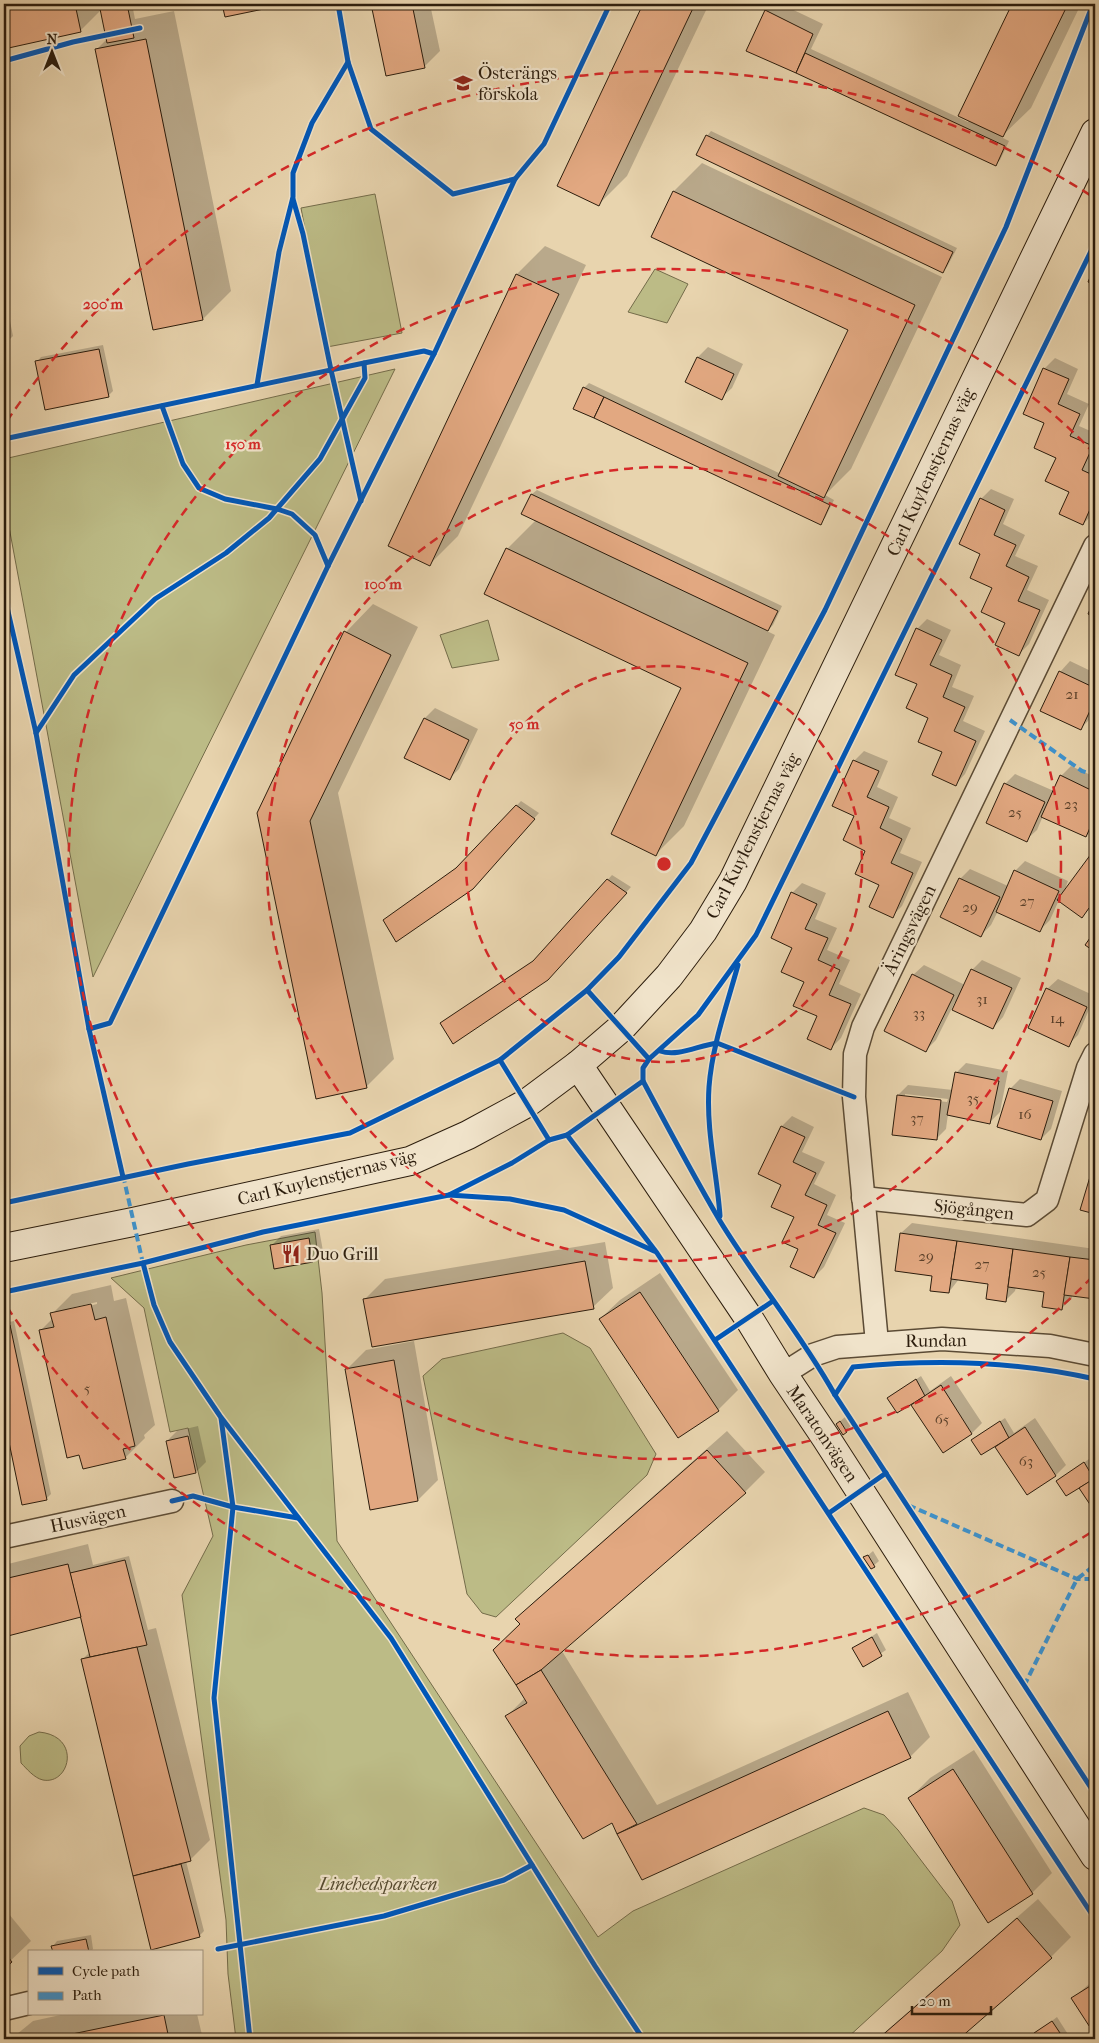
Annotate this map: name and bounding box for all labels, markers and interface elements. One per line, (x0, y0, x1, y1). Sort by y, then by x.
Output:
north arrow (28, 28, 78, 78)
text: N (47, 31, 58, 48)
place label: Österängs förskola (478, 62, 557, 105)
school or university icon: Österängs förskola (452, 72, 474, 94)
text: 200 m (83, 295, 123, 313)
street label: Carl Kuylenstjernas väg (883, 384, 979, 560)
text: 150 m (225, 435, 261, 453)
text: 100 m (364, 575, 402, 593)
house number: 21 (1065, 685, 1079, 703)
text: 50 m (509, 715, 540, 733)
street label: Carl Kuylenstjernas väg (702, 749, 804, 922)
house number: 23 (1064, 795, 1078, 813)
house number: 25 (1008, 803, 1022, 821)
centre of rings (655, 855, 673, 873)
street label: Äringsvägen (878, 881, 941, 979)
house number: 27 (1020, 892, 1034, 910)
house number: 29 (962, 898, 978, 916)
house number: 31 (976, 990, 988, 1008)
house number: 33 (913, 1004, 925, 1022)
house number: 14 (1050, 1009, 1065, 1027)
house number: 35 (967, 1089, 979, 1107)
house number: 16 (1018, 1105, 1033, 1123)
house number: 37 (910, 1109, 924, 1127)
street label: Carl Kuylenstjernas väg (235, 1146, 419, 1210)
street label: Sjögången (933, 1195, 1016, 1225)
restaurant icon: Duo Grill (280, 1243, 302, 1265)
place label: Duo Grill (306, 1244, 379, 1265)
house number: 29 (918, 1247, 934, 1265)
house number: 27 (975, 1255, 989, 1273)
house number: 25 (1032, 1263, 1046, 1281)
street label: Rundan (905, 1330, 968, 1352)
house number: 5 (84, 1379, 90, 1397)
street label: Maratonvägen (782, 1382, 862, 1487)
house number: 65 (935, 1410, 949, 1428)
house number: 63 (1019, 1452, 1033, 1470)
street label: Husvägen (48, 1501, 128, 1537)
park label: Linehedsparken (317, 1874, 437, 1895)
legend (28, 1950, 202, 2016)
text: Cycle path (72, 1962, 140, 1980)
scale bar (912, 1983, 990, 2015)
text: Path (72, 1986, 102, 2004)
text: 20 m (919, 1992, 951, 2010)

